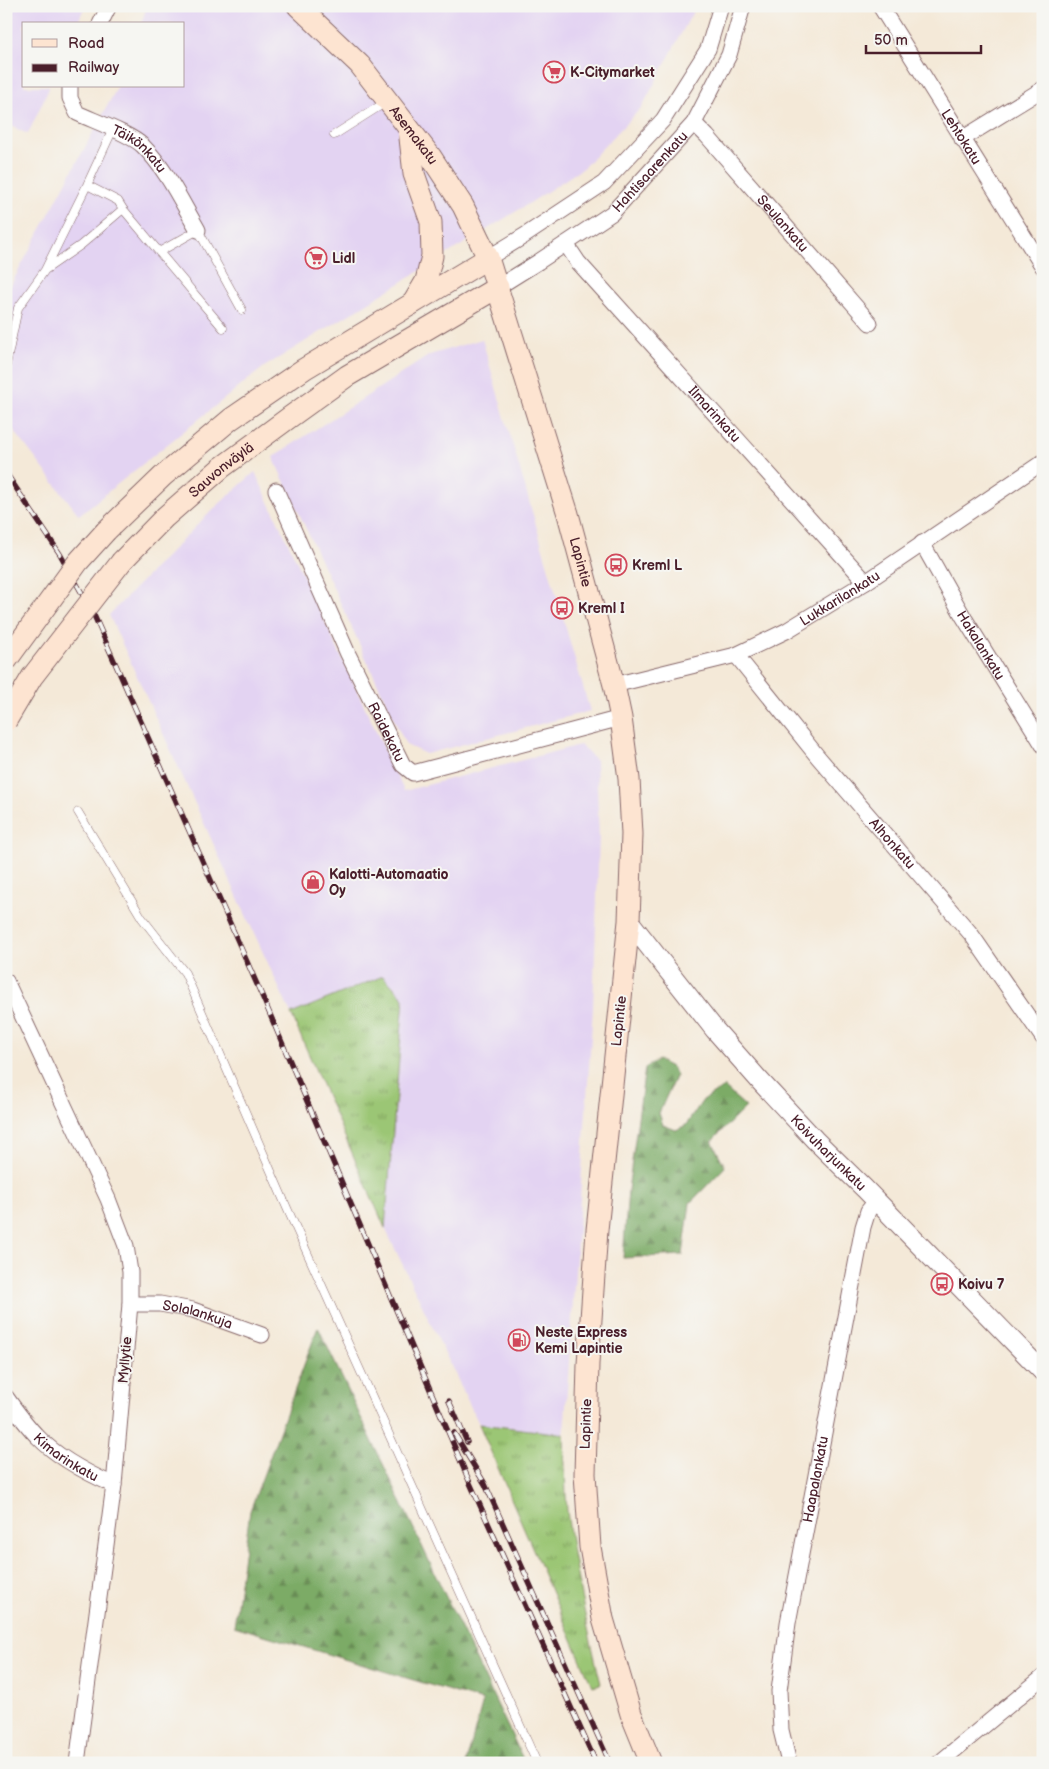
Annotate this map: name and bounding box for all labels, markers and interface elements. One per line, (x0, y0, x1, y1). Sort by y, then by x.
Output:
legend (22, 22, 185, 88)
scale bar (866, 22, 982, 54)
text: 50 m (874, 31, 908, 50)
text: Road (68, 34, 104, 53)
text: Railway (68, 58, 119, 77)
supermarket icon: K-Citymarket (542, 60, 566, 84)
place label: K-Citymarket (570, 64, 655, 81)
street label: Asemakatu (386, 102, 442, 167)
street label: Lehtokatu (938, 106, 985, 167)
street label: Täikönkatu (109, 121, 170, 176)
street label: Hahtisaarenkatu (608, 127, 691, 216)
street label: Seulankatu (754, 191, 812, 255)
supermarket icon: Lidl (304, 246, 328, 270)
place label: Lidl (332, 250, 355, 267)
street label: Ilmarinkatu (685, 382, 744, 446)
street label: Sauvonväylä (185, 438, 257, 501)
street label: Lapintie (566, 535, 596, 589)
bus stop icon: Kreml L (604, 553, 628, 577)
place label: Kreml L (632, 557, 682, 574)
street label: Lukkarilankatu (796, 567, 883, 629)
bus stop icon: Kreml I (550, 596, 574, 620)
place label: Kreml I (578, 600, 625, 617)
street label: Hakalankatu (953, 607, 1009, 683)
street label: Raidekatu (365, 699, 408, 764)
street label: Alhonkatu (866, 814, 919, 872)
place label: Kalotti-Automaatio Oy (329, 866, 449, 899)
shop icon: Kalotti-Automaatio Oy (301, 870, 325, 894)
street label: Lapintie (608, 995, 630, 1047)
street label: Koivuharjunkatu (787, 1111, 870, 1194)
bus stop icon: Koivu 7 (930, 1272, 954, 1296)
place label: Koivu 7 (958, 1276, 1005, 1293)
street label: Solalankuja (161, 1296, 235, 1332)
place label: Neste Express Kemi Lapintie (535, 1324, 627, 1357)
fuel station icon: Neste Express Kemi Lapintie (507, 1328, 531, 1352)
street label: Myllytie (114, 1336, 136, 1384)
street label: Lapintie (577, 1398, 595, 1450)
street label: Kimarinkatu (30, 1429, 101, 1485)
street label: Haapalankatu (799, 1435, 832, 1524)

